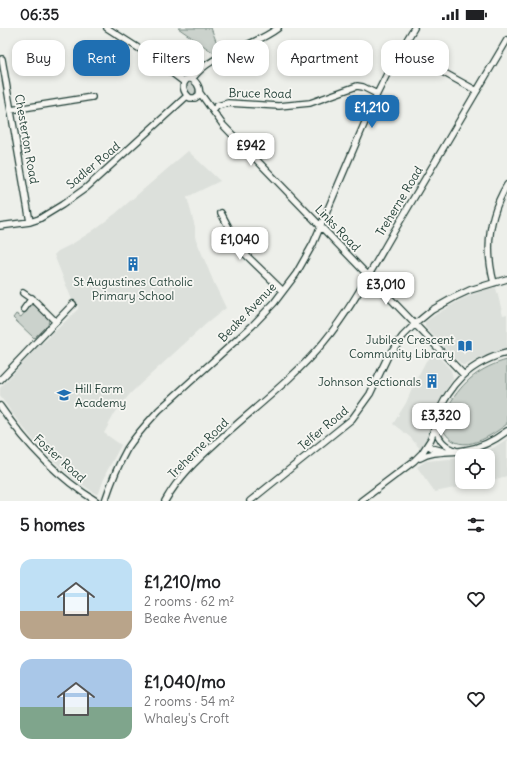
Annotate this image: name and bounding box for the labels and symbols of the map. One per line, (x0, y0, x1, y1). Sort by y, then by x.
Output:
street label: Bruce Road (228, 85, 292, 101)
street label: Chesterton Road (12, 93, 42, 185)
pin: £1,210 (339, 95, 405, 129)
pin: £942 (227, 133, 275, 167)
street label: Sadler Road (63, 138, 123, 192)
street label: Treherne Road (372, 163, 426, 239)
street label: Links Road (312, 202, 364, 254)
pin: £1,040 (207, 227, 273, 261)
building icon: St Augustines Catholic Primary School (125, 256, 141, 272)
pin: £3,010 (353, 272, 419, 306)
place label: St Augustines Catholic Primary School (73, 274, 193, 303)
street label: Beake Avenue (215, 279, 279, 345)
place label: Jubilee Crescent Community Library (349, 332, 454, 361)
library icon: Jubilee Crescent Community Library (457, 338, 473, 354)
building icon: Johnson Sectionals (424, 373, 440, 389)
place label: Johnson Sectionals (318, 374, 421, 389)
place label: Hill Farm Academy (75, 381, 126, 410)
school or university icon: Hill Farm Academy (56, 387, 72, 403)
street label: Telfer Road (295, 403, 351, 453)
pin: £3,320 (408, 403, 474, 437)
street label: Treherne Road (165, 415, 231, 481)
street label: Foster Road (31, 431, 89, 485)

